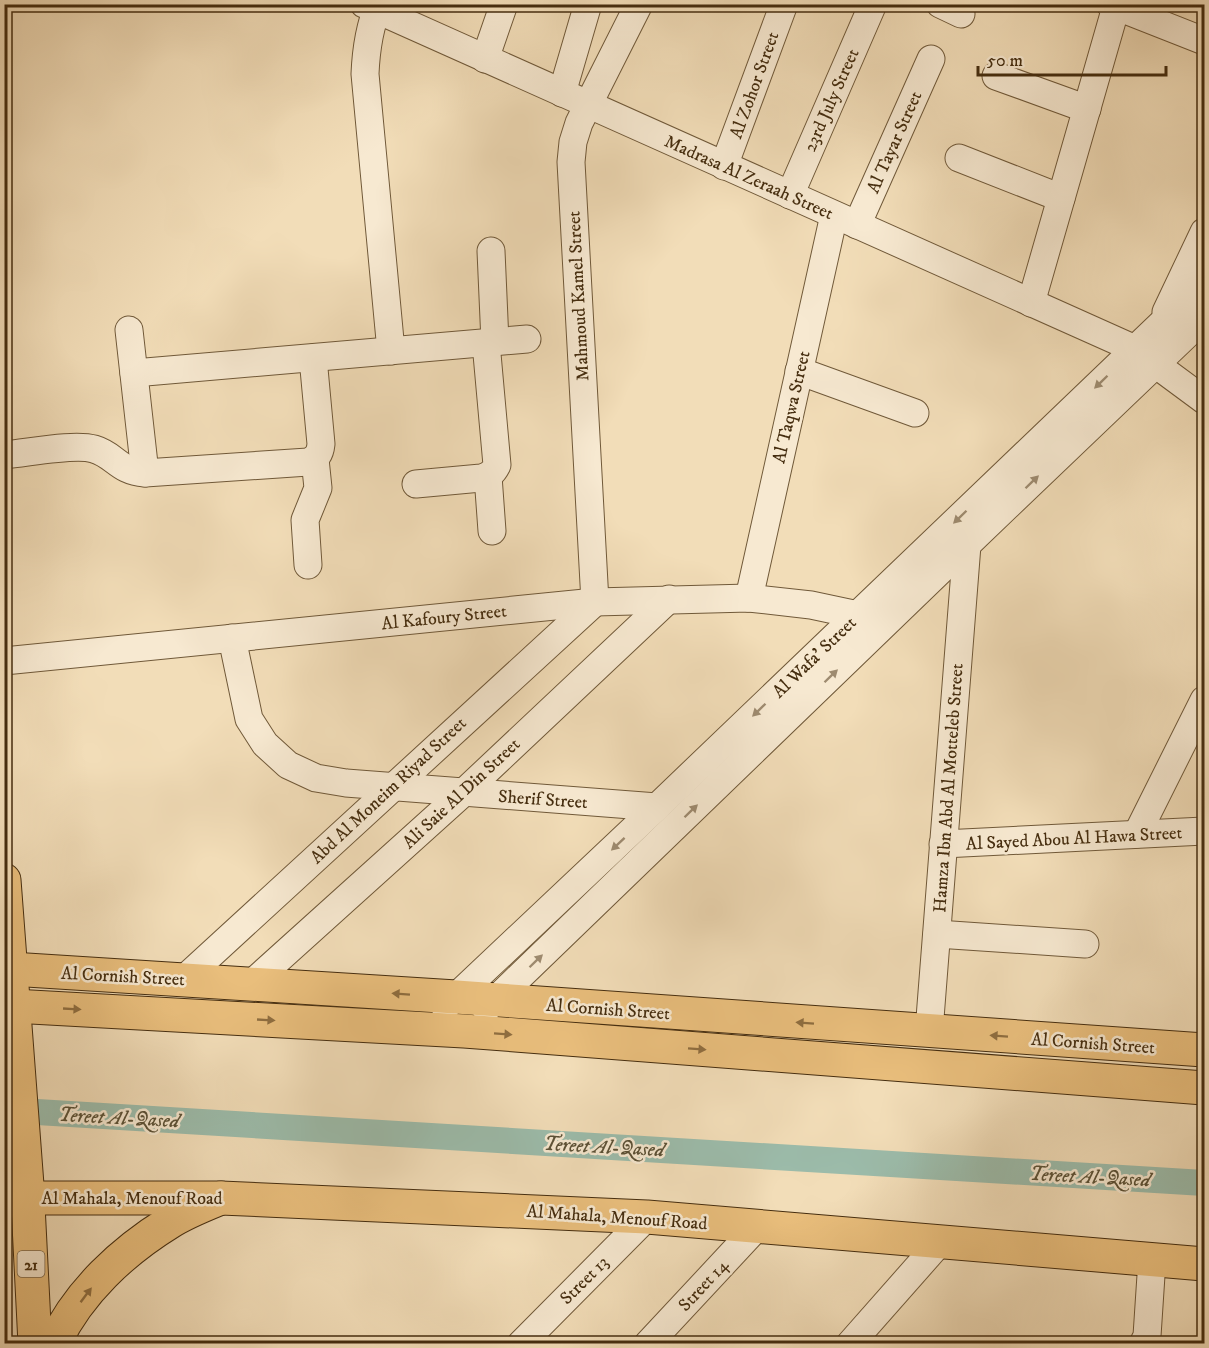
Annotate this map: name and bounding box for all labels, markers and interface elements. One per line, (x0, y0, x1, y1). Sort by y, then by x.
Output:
street label: Al Zohor Street (725, 29, 785, 142)
scale bar (978, 39, 1166, 77)
street label: 23rd July Street (799, 45, 865, 155)
text: 50 m (987, 50, 1023, 72)
street label: Al Tayar Street (863, 88, 927, 197)
street label: Madrasa Al Zeraah Street (661, 131, 837, 225)
street label: Mahmoud Kamel Street (564, 210, 594, 382)
street label: Al Taqwa Street (768, 349, 816, 466)
one-way arrow (1095, 374, 1109, 388)
one-way arrow (1024, 475, 1039, 489)
one-way arrow (954, 509, 968, 523)
street label: Al Kafoury Street (380, 600, 508, 636)
street label: Al Wafa' Street (768, 612, 861, 703)
street label: Hamza Ibn Abd Al Motteleb Street (929, 663, 969, 913)
one-way arrow (824, 669, 838, 683)
one-way arrow (753, 702, 767, 716)
street label: Abd Al Moneim Riyad Street (306, 712, 471, 869)
street label: Ali Saie Al Din Street (398, 733, 525, 854)
street label: Sherif Street (497, 786, 589, 814)
one-way arrow (683, 805, 698, 818)
street label: Al Sayed Abou Al Hawa Street (965, 822, 1183, 856)
one-way arrow (611, 837, 625, 851)
one-way arrow (528, 955, 542, 969)
street label: Al Cornish Street (60, 963, 186, 991)
one-way arrow (391, 989, 410, 999)
street label: Al Cornish Street (545, 995, 671, 1025)
one-way arrow (62, 1005, 81, 1014)
one-way arrow (257, 1016, 276, 1025)
one-way arrow (795, 1018, 814, 1027)
one-way arrow (493, 1029, 512, 1039)
street label: Al Cornish Street (1030, 1029, 1156, 1059)
one-way arrow (990, 1031, 1009, 1041)
one-way arrow (688, 1044, 707, 1054)
water label: Tereet Al-Qased (58, 1103, 183, 1134)
water label: Tereet Al-Qased (543, 1132, 668, 1163)
water label: Tereet Al-Qased (1029, 1162, 1154, 1193)
street label: Al Mahala, Menouf Road (41, 1188, 223, 1210)
street label: Al Mahala, Menouf Road (526, 1201, 708, 1235)
road number: 21 (18, 1251, 44, 1277)
street label: Street 13 (556, 1252, 614, 1310)
street label: Street 14 (674, 1255, 734, 1316)
one-way arrow (80, 1287, 92, 1303)

